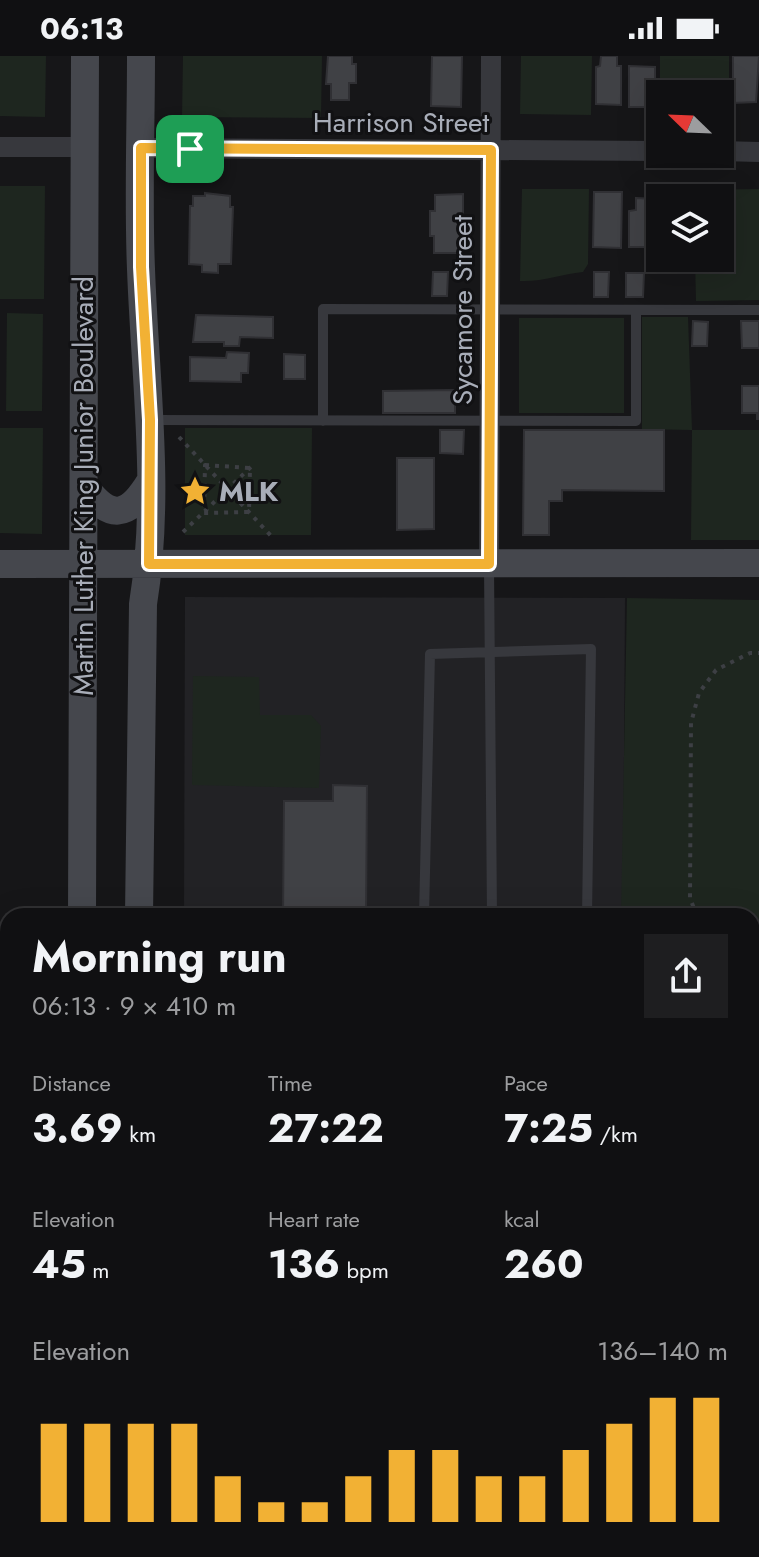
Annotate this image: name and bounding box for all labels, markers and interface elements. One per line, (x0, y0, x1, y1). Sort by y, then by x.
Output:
text: 06:13 (40, 7, 124, 50)
north arrow (646, 80, 734, 168)
map controls (646, 80, 734, 272)
street label: Harrison Street (313, 102, 490, 143)
pin (156, 115, 224, 183)
icon: arrive (168, 127, 212, 171)
button: layers (646, 184, 734, 272)
street label: Sycamore Street (442, 215, 483, 405)
street label: Martin Luther King Junior Boulevard (63, 276, 104, 696)
place label: MLK (219, 471, 279, 512)
place icon: MLK (178, 474, 212, 508)
text: Morning run (32, 925, 287, 989)
button: share (644, 934, 728, 1018)
text: 06:13 · 9 × 410 m (32, 987, 236, 1025)
text: Distance (32, 1067, 111, 1099)
text: Time (268, 1067, 312, 1099)
text: Pace (504, 1067, 548, 1099)
text: 3.69 (32, 1099, 123, 1157)
text: 27:22 (268, 1099, 384, 1157)
text: 7:25 (504, 1099, 593, 1157)
text: km (123, 1118, 156, 1150)
text: /km (593, 1118, 638, 1150)
text: Elevation (32, 1203, 115, 1235)
text: Heart rate (268, 1203, 360, 1235)
text: kcal (504, 1203, 540, 1235)
text: 45 (32, 1235, 86, 1293)
text: 136 (268, 1235, 340, 1293)
text: 260 (504, 1235, 583, 1293)
text: m (86, 1254, 110, 1286)
text: bpm (340, 1254, 389, 1286)
text: Elevation (32, 1332, 130, 1370)
text: 136–140 m (597, 1332, 728, 1370)

